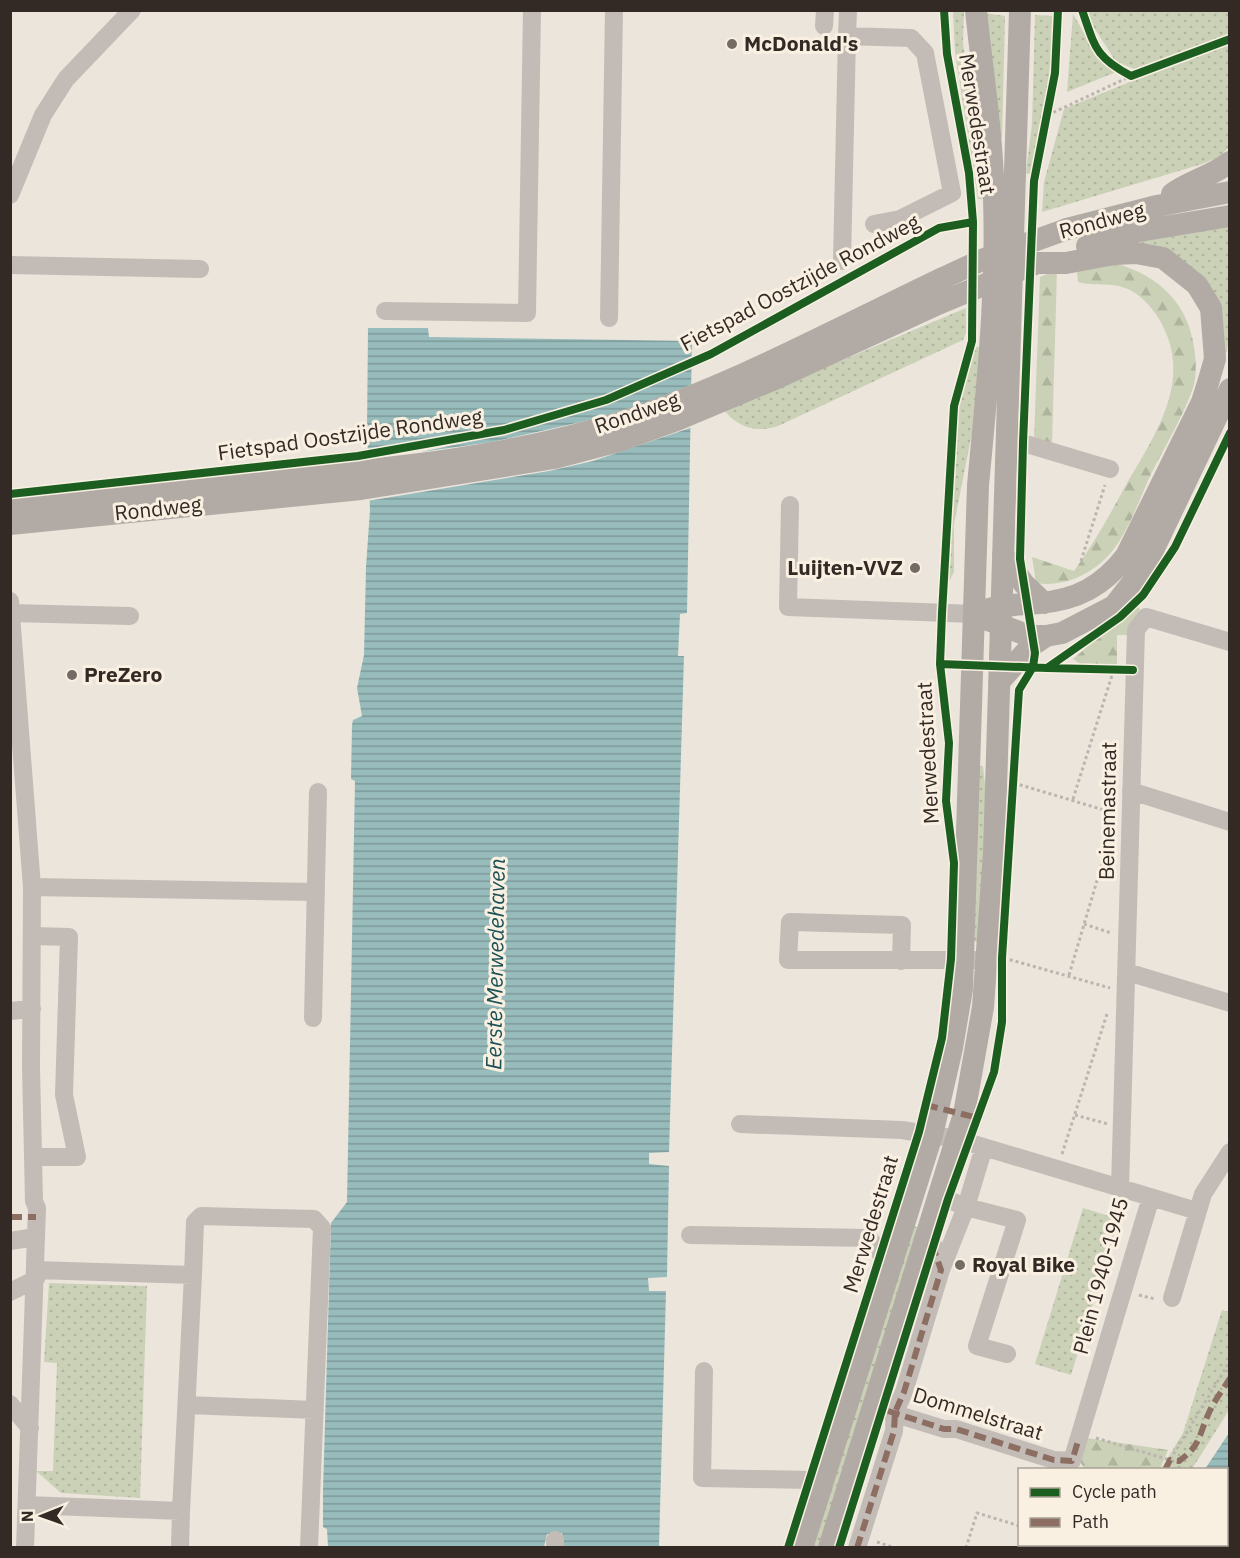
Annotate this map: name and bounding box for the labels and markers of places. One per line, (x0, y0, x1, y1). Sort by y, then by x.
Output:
place label: McDonald's (744, 29, 858, 57)
marker: McDonald's (725, 37, 739, 51)
place label: Luijten-VVZ (787, 553, 903, 581)
marker: Luijten-VVZ (908, 561, 922, 575)
place label: PreZero (84, 660, 162, 688)
marker: PreZero (65, 668, 79, 682)
place label: Royal Bike (972, 1250, 1075, 1278)
marker: Royal Bike (953, 1258, 967, 1272)

